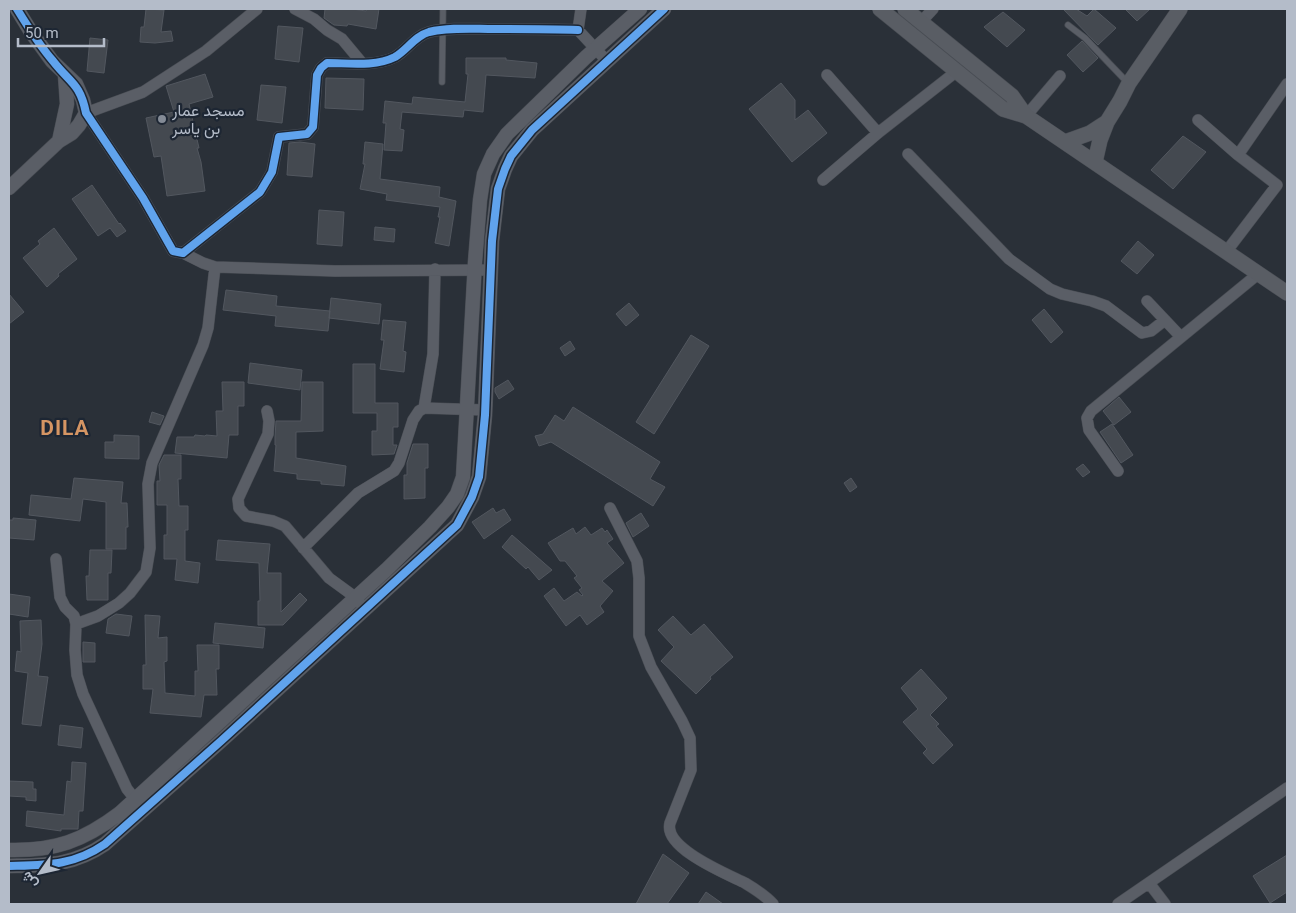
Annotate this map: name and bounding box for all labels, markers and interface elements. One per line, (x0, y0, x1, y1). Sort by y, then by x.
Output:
scale bar (18, 15, 104, 47)
text: 50 m (25, 24, 59, 42)
place label: مسجد عمار بن ياسر (171, 101, 245, 139)
marker: مسجد عمار بن ياسر (156, 113, 168, 125)
district label: DILA (40, 416, 90, 440)
north arrow (15, 848, 65, 898)
text: ش (18, 868, 41, 892)

